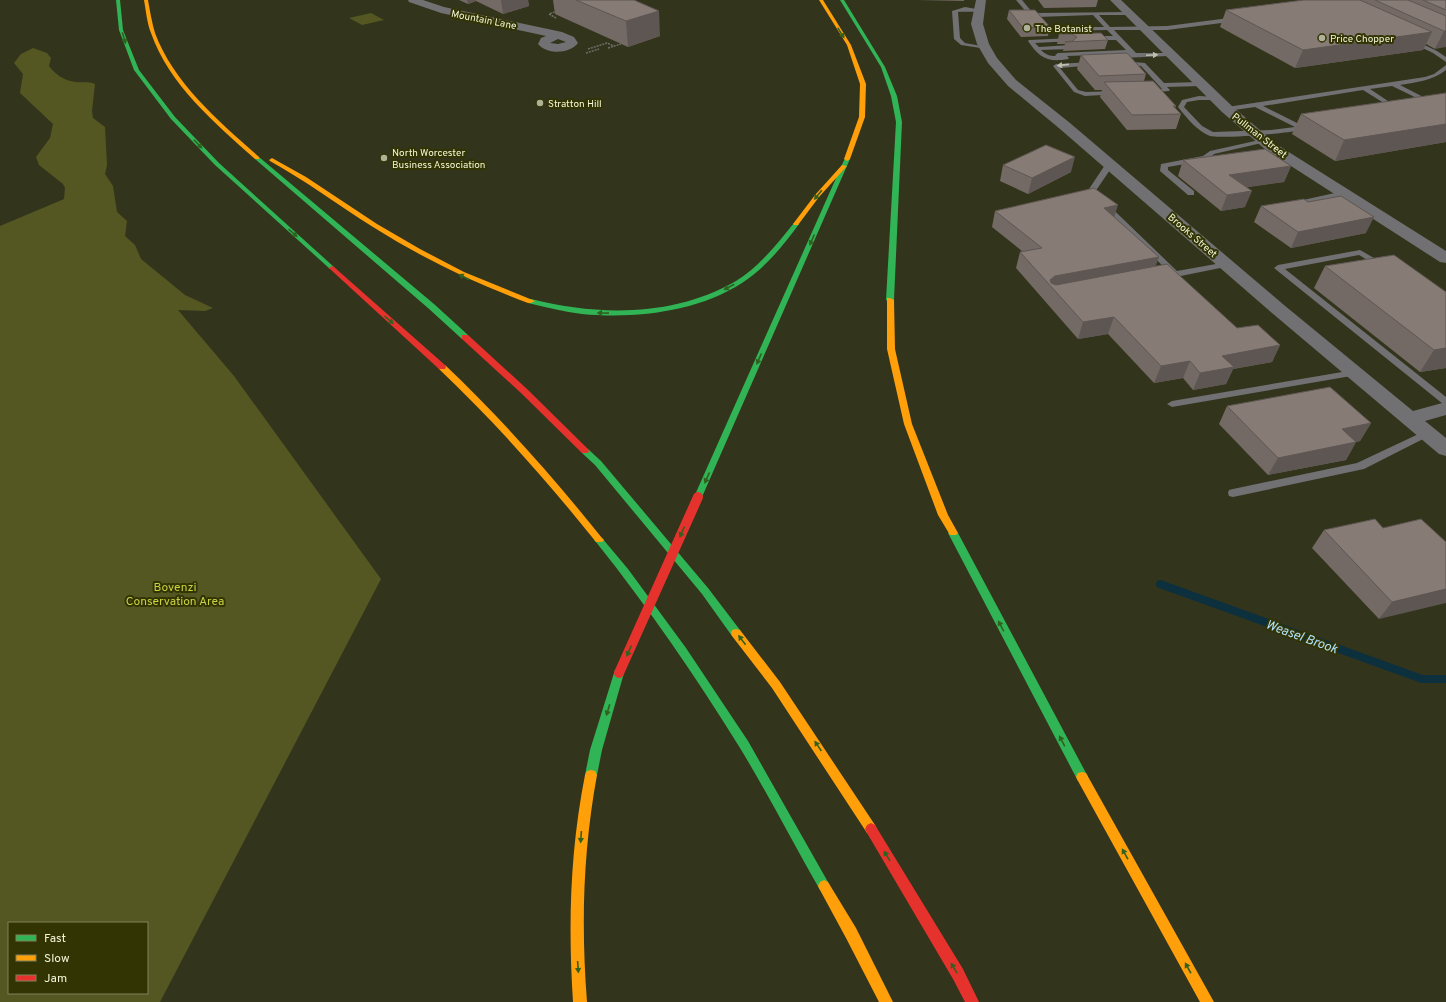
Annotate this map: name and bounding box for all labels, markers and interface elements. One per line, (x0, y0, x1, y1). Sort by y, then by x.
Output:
street label: Mountain Lane (450, 8, 518, 33)
marker: The Botanist (1022, 23, 1032, 33)
place label: The Botanist (1035, 23, 1092, 36)
one-way arrow (838, 27, 845, 39)
one-way arrow (121, 33, 127, 45)
marker: Price Chopper (1317, 33, 1327, 43)
place label: Price Chopper (1330, 33, 1394, 46)
one-way arrow (1146, 51, 1158, 58)
one-way arrow (1057, 62, 1069, 68)
marker: Stratton Hill (535, 98, 545, 108)
place label: Stratton Hill (548, 98, 602, 111)
street label: Pullman Street (1229, 111, 1289, 162)
one-way arrow (193, 139, 203, 149)
place label: North Worcester Business Association (392, 147, 486, 172)
marker: North Worcester Business Association (379, 153, 389, 163)
one-way arrow (814, 189, 823, 200)
street label: Brooks Street (1165, 211, 1220, 261)
one-way arrow (288, 228, 298, 237)
one-way arrow (809, 234, 815, 245)
one-way arrow (459, 274, 470, 280)
one-way arrow (723, 284, 734, 290)
one-way arrow (596, 310, 609, 316)
one-way arrow (384, 315, 394, 324)
one-way arrow (756, 353, 762, 365)
one-way arrow (703, 472, 709, 484)
one-way arrow (679, 527, 685, 538)
park label: Bovenzi Conservation Area (126, 580, 224, 610)
water label: Weasel Brook (1263, 617, 1340, 658)
one-way arrow (998, 620, 1004, 632)
one-way arrow (738, 635, 747, 646)
one-way arrow (626, 645, 632, 657)
one-way arrow (605, 705, 611, 717)
one-way arrow (1059, 735, 1065, 746)
one-way arrow (814, 741, 821, 752)
one-way arrow (578, 831, 585, 843)
one-way arrow (1121, 848, 1128, 860)
one-way arrow (884, 850, 891, 862)
legend (8, 922, 148, 994)
text: Fast (44, 931, 66, 947)
text: Slow (44, 951, 70, 967)
one-way arrow (574, 961, 581, 973)
one-way arrow (950, 962, 957, 974)
one-way arrow (1185, 962, 1191, 974)
text: Jam (44, 971, 67, 987)

